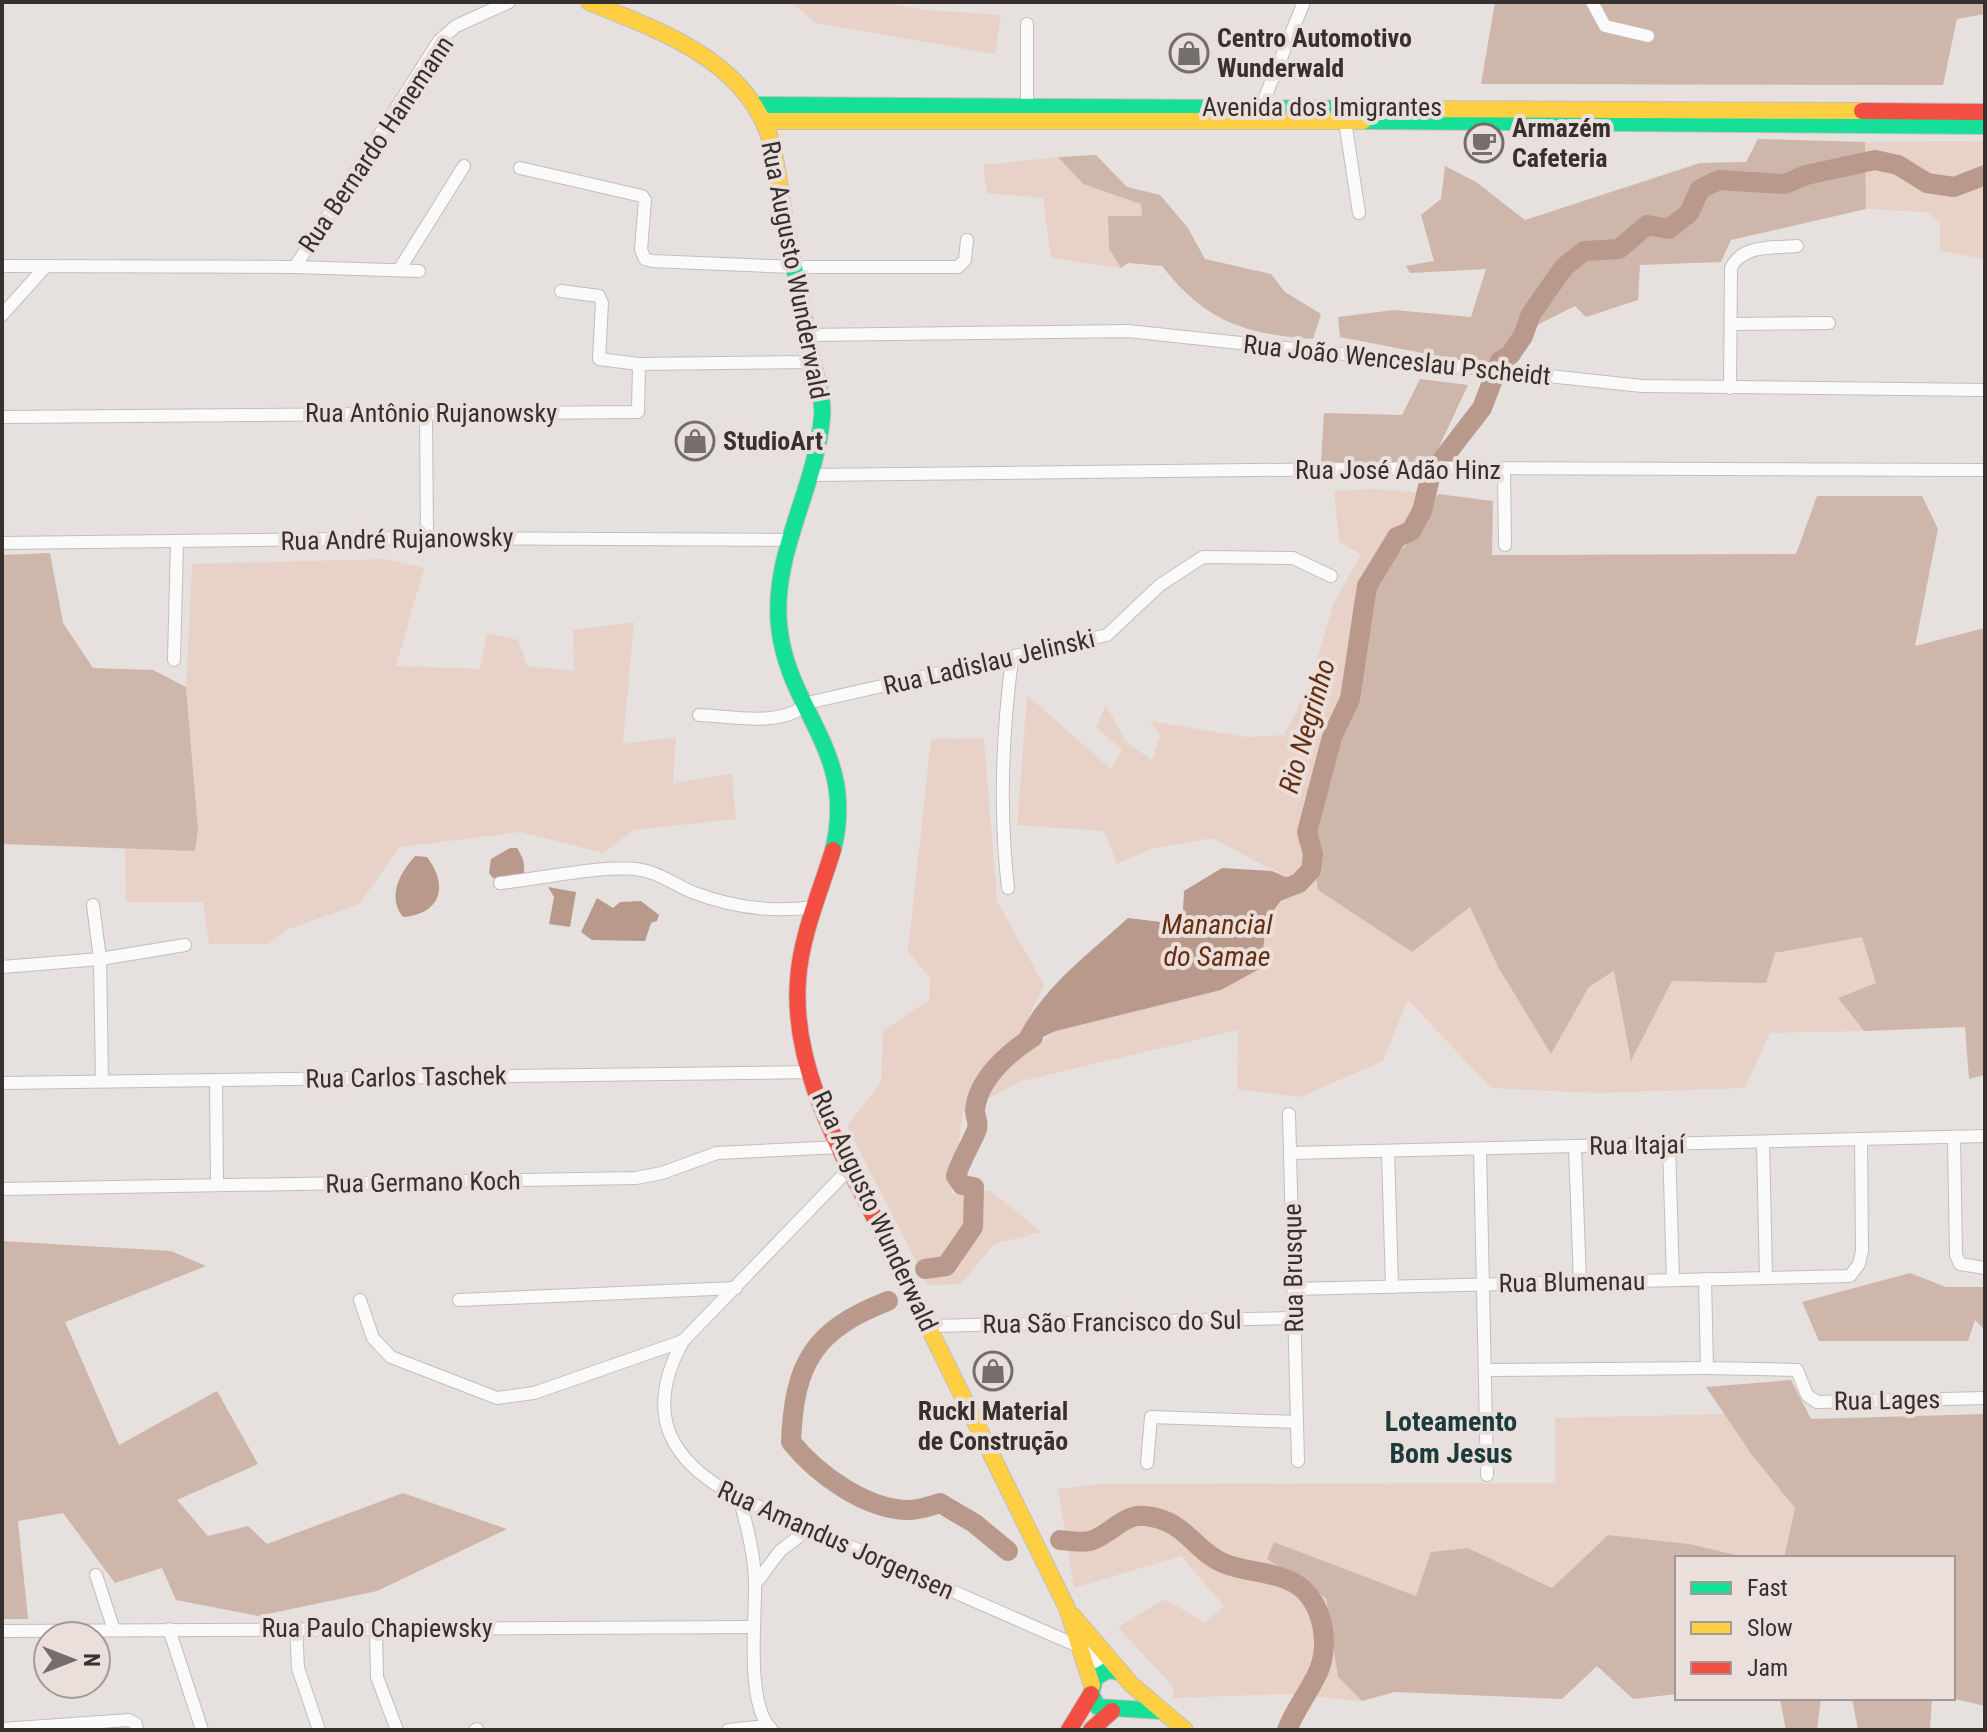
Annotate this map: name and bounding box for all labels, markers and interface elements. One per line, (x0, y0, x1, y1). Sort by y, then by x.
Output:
place label: Centro Automotivo Wunderwald (1217, 23, 1412, 83)
street label: Rua Bernardo Hanemann (292, 30, 460, 258)
shop icon: Centro Automotivo Wunderwald (1168, 32, 1210, 74)
street label: Avenida dos Imigrantes (1202, 92, 1442, 122)
place label: Armazém Cafeteria (1512, 113, 1611, 173)
cafe icon: Armazém Cafeteria (1463, 122, 1505, 164)
street label: Rua Augusto Wunderwald (755, 138, 835, 402)
street label: Rua João Wenceslau Pscheidt (1242, 329, 1552, 391)
street label: Rua Antônio Rujanowsky (305, 398, 557, 428)
shop icon: StudioArt (674, 420, 716, 462)
place label: StudioArt (723, 426, 823, 456)
street label: Rua José Adão Hinz (1295, 455, 1501, 485)
street label: Rua André Rujanowsky (280, 522, 514, 556)
street label: Rua Ladislau Jelinski (880, 623, 1098, 701)
water label: Rio Negrinho (1272, 655, 1342, 797)
water label: Manancial do Samae (1162, 908, 1273, 973)
street label: Rua Carlos Taschek (305, 1060, 507, 1094)
street label: Rua Augusto Wunderwald (806, 1086, 944, 1336)
street label: Rua Itajaí (1589, 1129, 1687, 1161)
street label: Rua Germano Koch (325, 1165, 521, 1199)
street label: Rua Brusque (1277, 1203, 1309, 1333)
street label: Rua Blumenau (1498, 1266, 1646, 1298)
street label: Rua São Francisco do Sul (982, 1305, 1242, 1339)
shop icon: Ruckl Material de Construção (972, 1350, 1014, 1392)
street label: Rua Lages (1834, 1384, 1940, 1416)
place label: Ruckl Material de Construção (918, 1396, 1068, 1456)
district label: Loteamento Bom Jesus (1385, 1405, 1517, 1470)
street label: Rua Amandus Jorgensen (713, 1474, 959, 1606)
legend (1675, 1556, 1955, 1700)
text: Fast (1747, 1574, 1788, 1602)
street label: Rua Paulo Chapiewsky (261, 1613, 493, 1643)
text: Slow (1747, 1614, 1793, 1642)
north arrow (32, 1620, 112, 1700)
text: N (79, 1653, 104, 1667)
text: Jam (1747, 1654, 1788, 1682)

